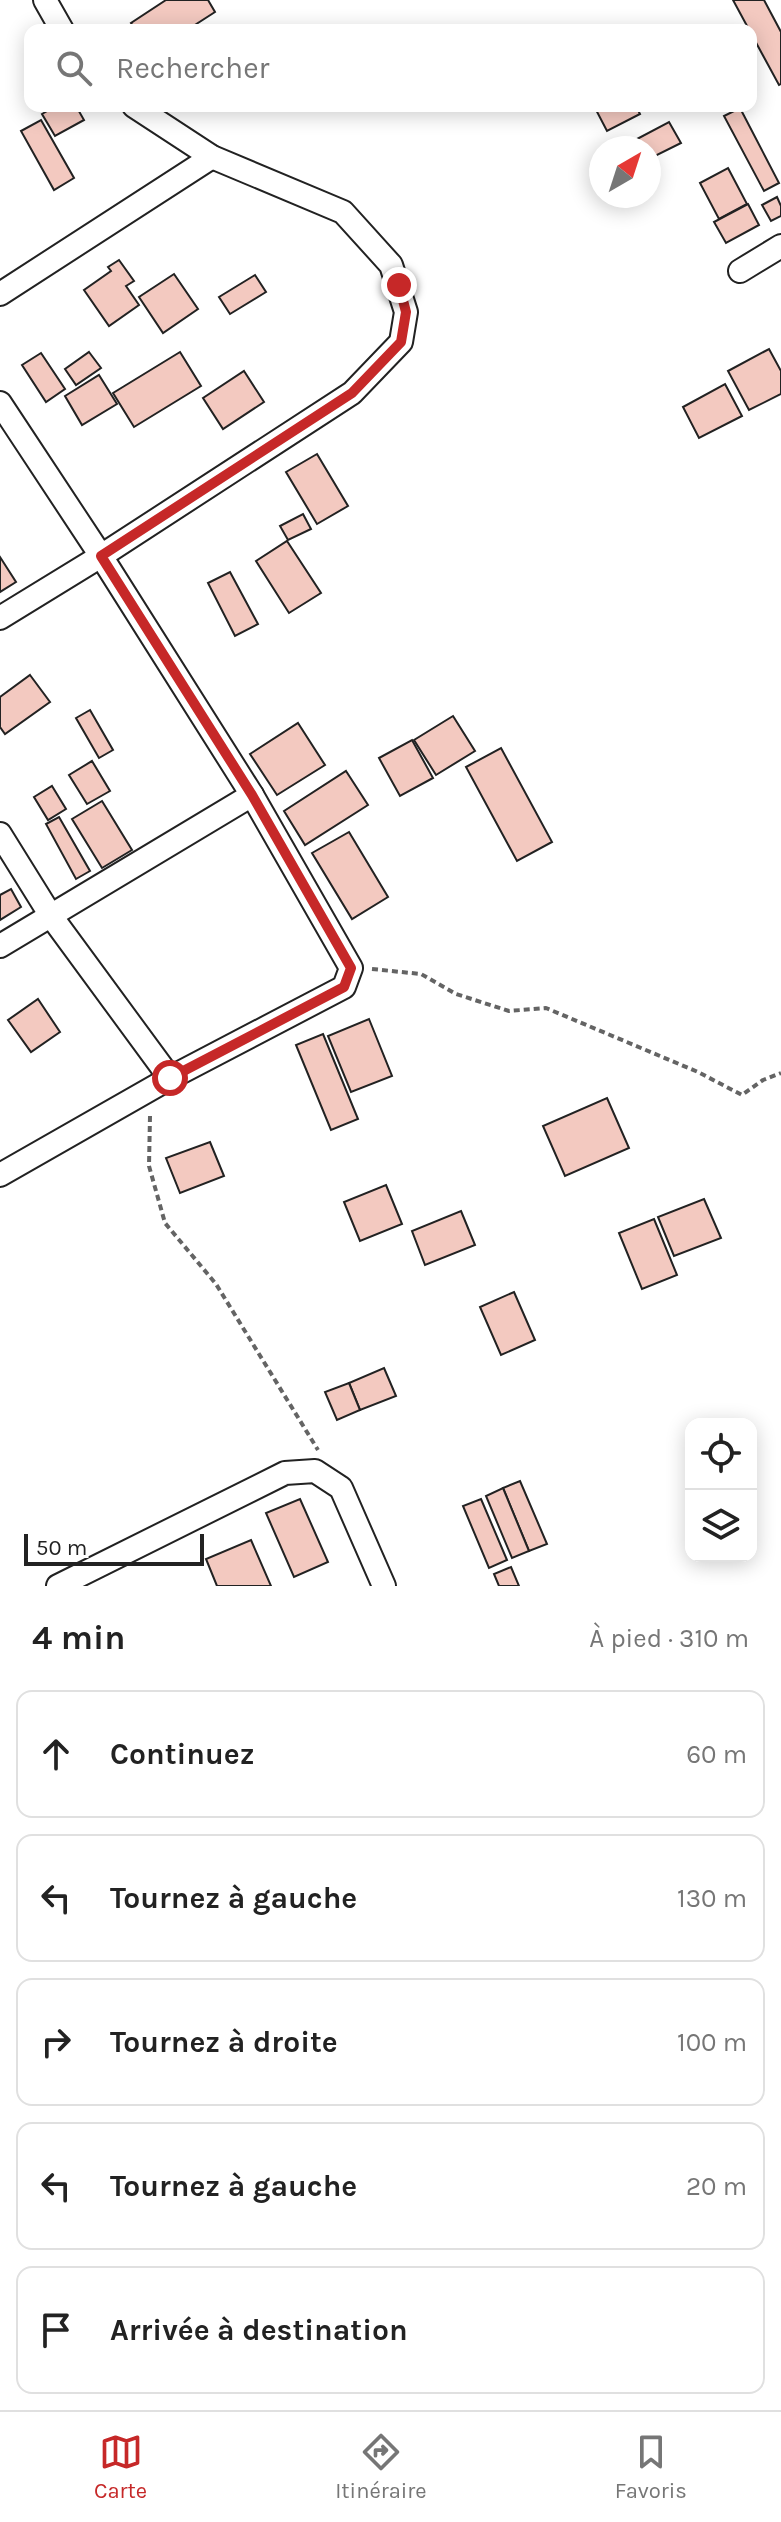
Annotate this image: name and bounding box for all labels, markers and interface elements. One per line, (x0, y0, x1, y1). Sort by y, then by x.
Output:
search box (24, 24, 757, 112)
icon: search (52, 46, 96, 90)
text: Rechercher (116, 50, 269, 86)
north arrow (589, 136, 661, 208)
route end (381, 267, 417, 303)
route start (152, 1060, 188, 1096)
map controls (685, 1418, 757, 1562)
button: locate (685, 1418, 757, 1490)
button: layers (685, 1490, 757, 1562)
scale bar (24, 1530, 204, 1566)
text: 50 m (36, 1535, 87, 1561)
text: 4 min (32, 1618, 125, 1658)
text: À pied · 310 m (589, 1623, 749, 1654)
icon: ahead (34, 1732, 78, 1776)
text: Continuez (110, 1736, 255, 1772)
text: 60 m (686, 1739, 747, 1770)
icon: left (34, 1876, 78, 1920)
text: Tournez à gauche (110, 1880, 357, 1916)
text: 130 m (677, 1883, 747, 1914)
icon: right (34, 2020, 78, 2064)
text: Tournez à droite (110, 2024, 338, 2060)
text: 100 m (677, 2027, 747, 2058)
icon: left (34, 2164, 78, 2208)
text: Tournez à gauche (110, 2168, 357, 2204)
text: 20 m (686, 2171, 747, 2202)
icon: arrive (34, 2308, 78, 2352)
text: Arrivée à destination (110, 2312, 408, 2348)
tab: Carte (94, 2430, 147, 2504)
tab: Itinéraire (335, 2430, 427, 2504)
tab: Favoris (615, 2430, 687, 2504)

